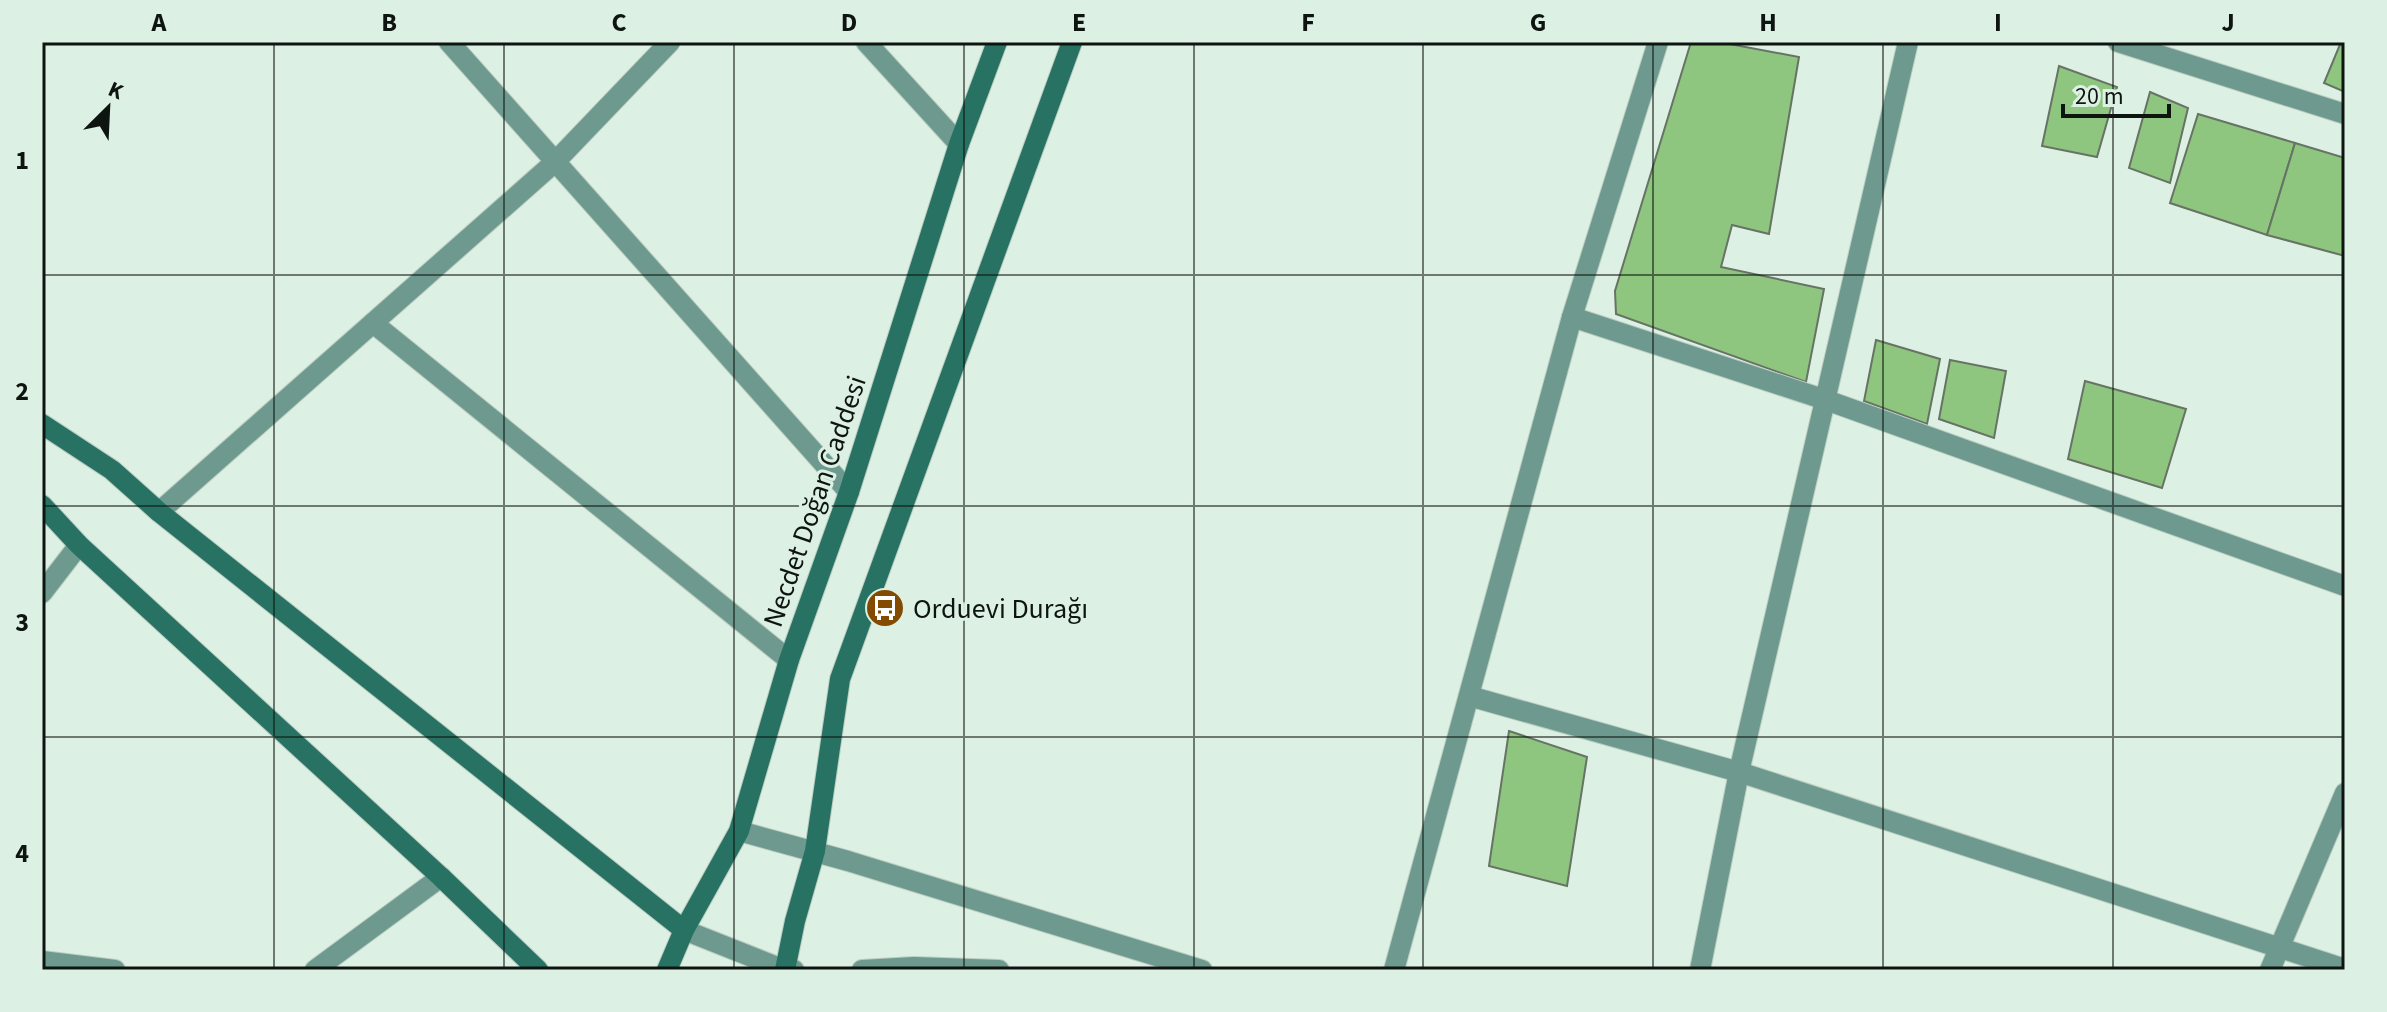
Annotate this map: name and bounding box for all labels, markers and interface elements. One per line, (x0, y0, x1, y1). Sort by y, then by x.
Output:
text: A (151, 4, 168, 41)
text: B (381, 4, 397, 41)
text: C (611, 4, 627, 41)
text: D (841, 4, 857, 41)
text: E (1072, 4, 1086, 41)
text: F (1301, 4, 1315, 41)
text: G (1530, 4, 1546, 41)
text: H (1759, 4, 1777, 41)
text: I (1994, 4, 2002, 41)
text: J (2221, 4, 2235, 41)
north arrow (68, 68, 148, 148)
scale bar (2063, 68, 2169, 118)
text: K (103, 73, 129, 108)
text: 20 m (2075, 79, 2124, 114)
text: 1 (15, 142, 29, 179)
street label: Necdet Doğan Caddesi (753, 370, 877, 632)
text: 2 (15, 373, 29, 410)
bus stop icon: Orduevi Durağı (864, 587, 906, 629)
place label: Orduevi Durağı (913, 589, 1088, 629)
text: 3 (15, 604, 29, 641)
text: 4 (15, 835, 29, 872)

